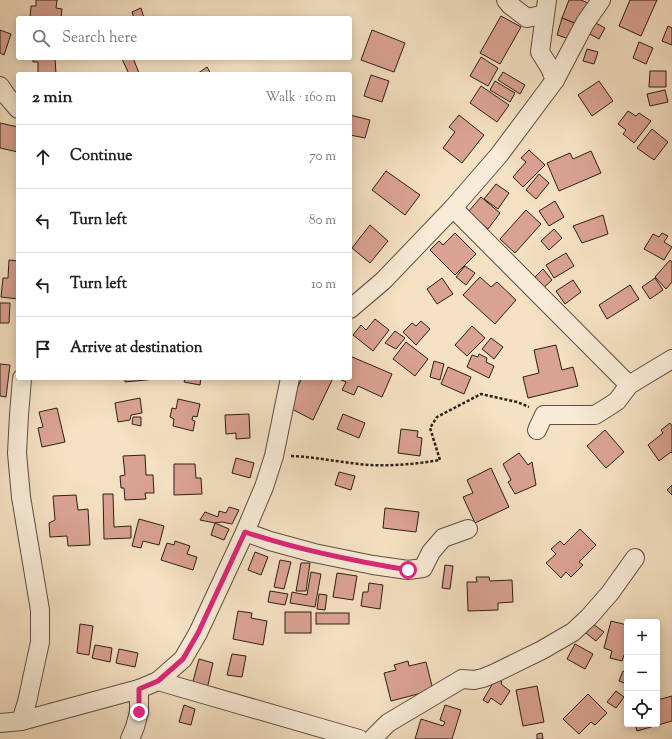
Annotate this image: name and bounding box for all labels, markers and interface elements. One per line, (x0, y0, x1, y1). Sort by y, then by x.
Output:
search box (16, 16, 352, 60)
icon: search (30, 27, 52, 49)
text: Search here (62, 28, 137, 49)
text: 2 min (32, 86, 73, 110)
text: Walk · 160 m (265, 89, 336, 107)
icon: ahead (32, 146, 54, 168)
text: Continue (70, 146, 132, 167)
text: 70 m (309, 148, 336, 166)
icon: left (32, 210, 54, 232)
text: Turn left (70, 210, 127, 231)
text: 80 m (309, 212, 336, 230)
icon: left (32, 274, 54, 296)
text: Turn left (70, 274, 127, 295)
text: 10 m (311, 276, 336, 294)
icon: arrive (32, 338, 54, 360)
text: Arrive at destination (70, 338, 203, 359)
route start (399, 561, 417, 579)
map controls (624, 619, 660, 727)
button: + (624, 619, 660, 655)
button: − (624, 655, 660, 691)
button: locate (624, 691, 660, 727)
route end (130, 703, 148, 721)

